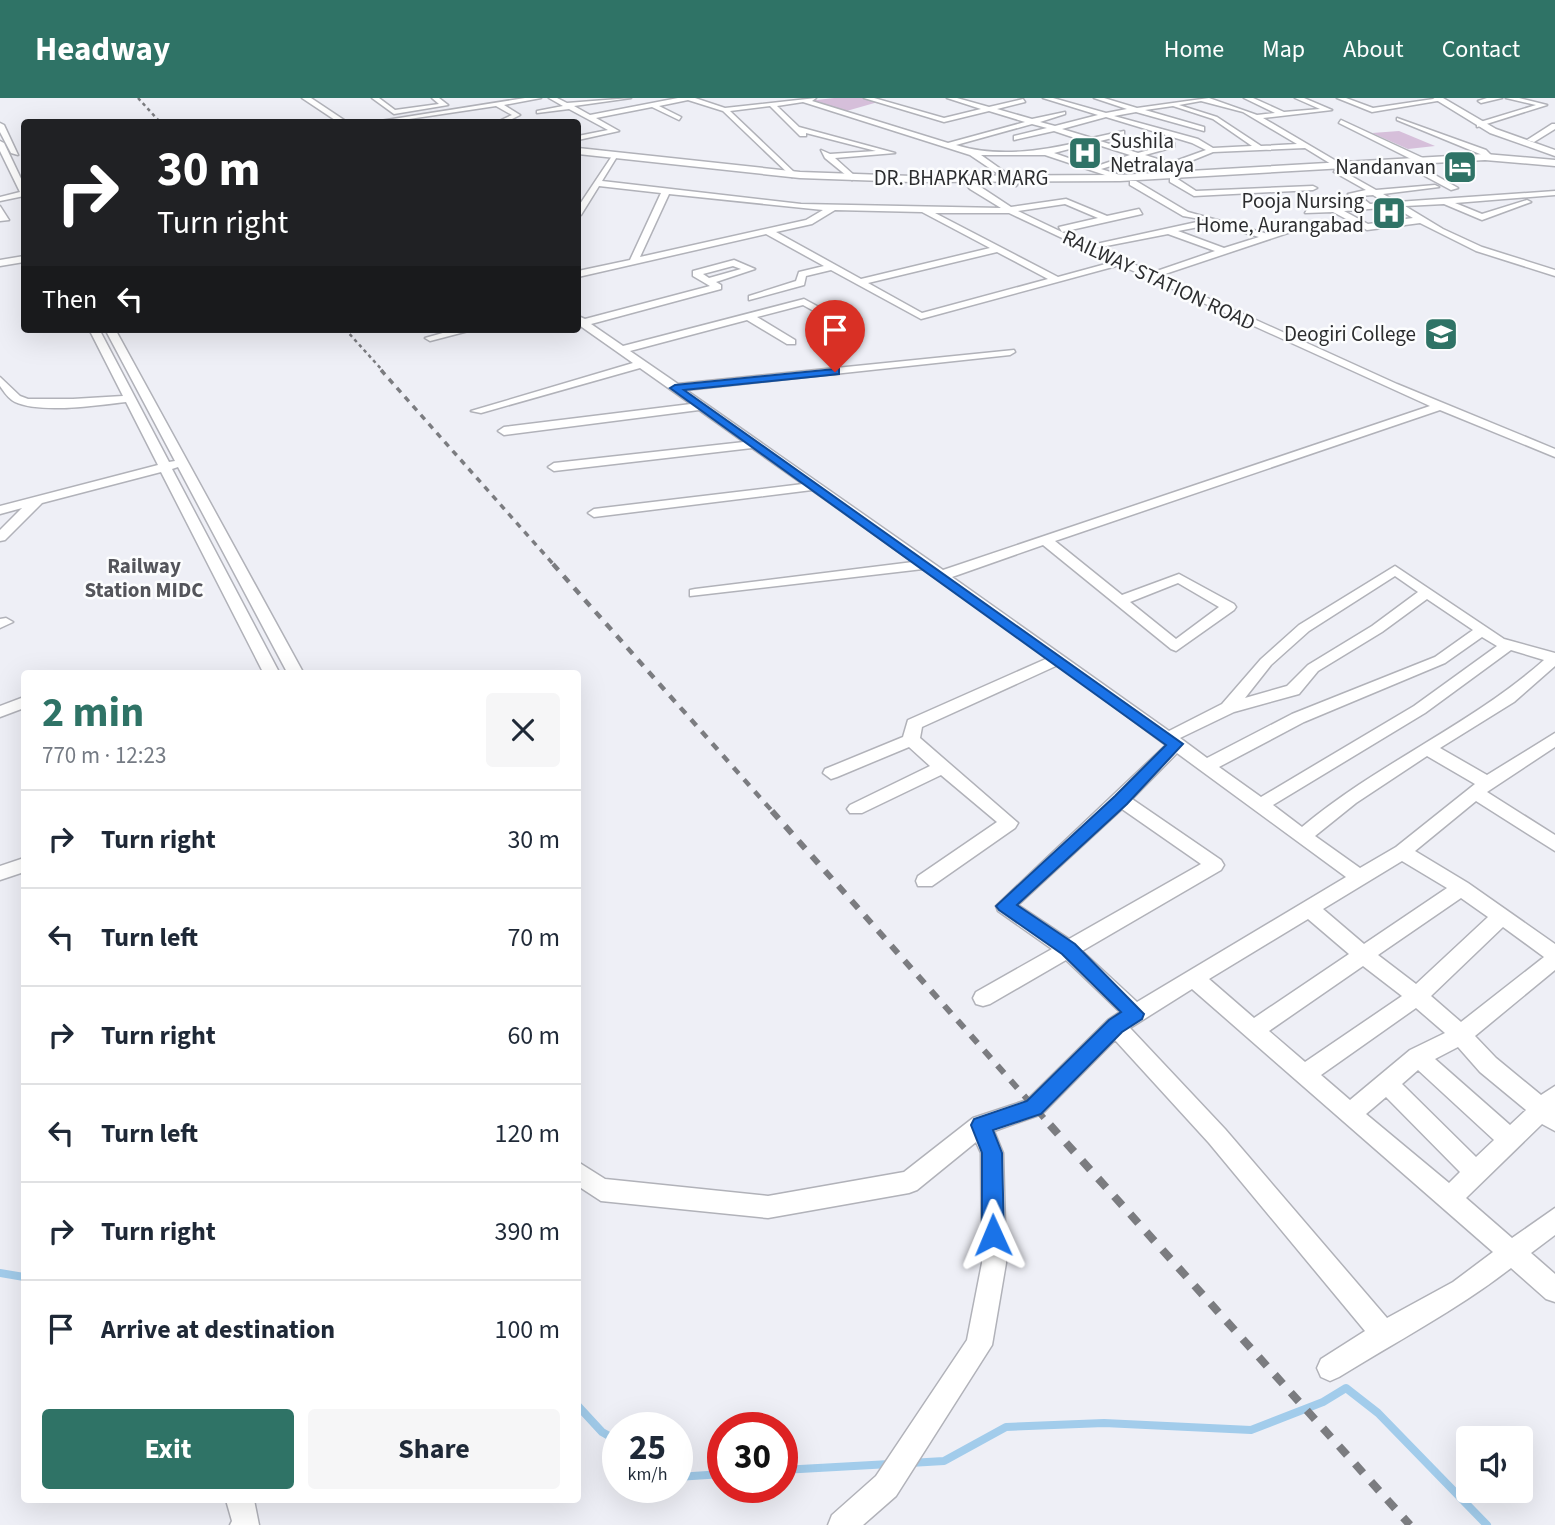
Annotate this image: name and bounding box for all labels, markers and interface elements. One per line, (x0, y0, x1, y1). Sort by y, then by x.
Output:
text: Headway (35, 26, 170, 73)
text: Home (1164, 32, 1224, 67)
text: Map (1262, 32, 1305, 67)
text: About (1343, 32, 1404, 67)
text: Contact (1442, 32, 1520, 67)
place label: Sushila Netralaya (1110, 126, 1194, 180)
hospital icon: Sushila Netralaya (1066, 134, 1104, 172)
text: 30 m (157, 135, 261, 205)
icon: right (42, 147, 133, 238)
hotel icon: Nandanvan (1441, 148, 1479, 186)
place label: Nandanvan (1335, 152, 1436, 182)
street label: DR. BHAPKAR MARG (874, 163, 1048, 193)
place label: Pooja Nursing Home, Aurangabad (1196, 186, 1364, 240)
hospital icon: Pooja Nursing Home, Aurangabad (1370, 194, 1408, 232)
text: Turn right (157, 200, 288, 246)
street label: RAILWAY STATION ROAD (1058, 222, 1260, 338)
icon: left (111, 280, 149, 318)
text: Then (42, 281, 97, 318)
pin (805, 300, 865, 372)
icon: arrive (816, 311, 854, 349)
school or university icon: Deogiri College (1422, 315, 1460, 353)
place label: Deogiri College (1284, 319, 1416, 349)
district label: Railway Station MIDC (85, 551, 203, 605)
text: 2 min (42, 683, 144, 743)
button: close (486, 693, 560, 767)
text: 770 m · 12:23 (42, 739, 166, 772)
icon: right (42, 820, 80, 858)
text: Turn right (101, 821, 216, 858)
text: 30 m (507, 821, 560, 858)
icon: left (42, 918, 80, 956)
text: Turn left (101, 919, 198, 956)
text: 70 m (507, 919, 560, 956)
icon: right (42, 1016, 80, 1054)
text: Turn right (101, 1017, 216, 1054)
text: 60 m (507, 1017, 560, 1054)
icon: left (42, 1114, 80, 1152)
text: Turn left (101, 1115, 198, 1152)
text: 120 m (494, 1115, 560, 1152)
position arrow (956, 1198, 1030, 1272)
icon: right (42, 1212, 80, 1250)
text: Turn right (101, 1213, 216, 1250)
text: 390 m (494, 1213, 560, 1250)
icon: arrive (42, 1310, 80, 1348)
text: Arrive at destination (101, 1311, 335, 1348)
text: 100 m (494, 1311, 560, 1348)
button: Exit (42, 1409, 294, 1489)
button: Share (308, 1409, 560, 1489)
speed limit sign: 30 (707, 1412, 798, 1503)
text: 25 (629, 1423, 666, 1473)
map controls (1456, 1426, 1533, 1503)
button: sound (1456, 1426, 1533, 1503)
text: km/h (628, 1462, 667, 1487)

